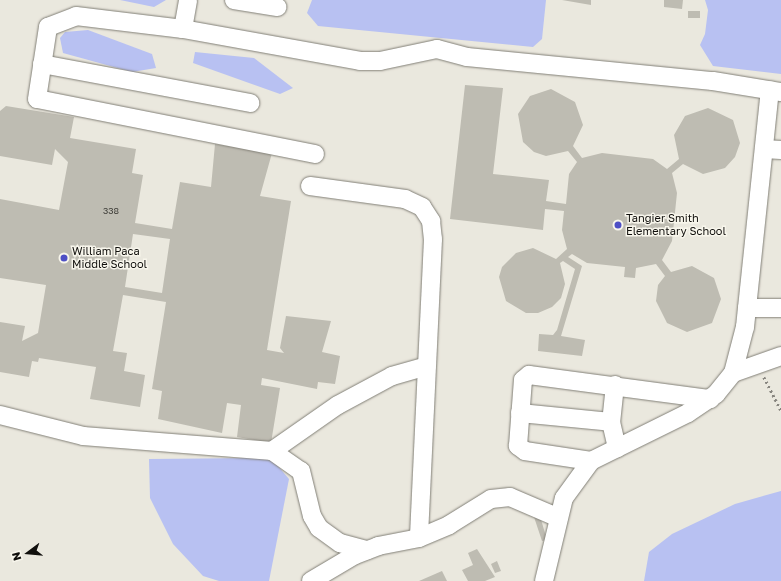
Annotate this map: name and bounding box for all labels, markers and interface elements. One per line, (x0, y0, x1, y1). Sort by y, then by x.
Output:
house number: 338 (103, 206, 119, 216)
place label: Tangier Smith Elementary School (626, 212, 726, 238)
marker: Tangier Smith Elementary School (613, 220, 623, 230)
place label: William Paca Middle School (72, 245, 147, 271)
marker: William Paca Middle School (59, 253, 69, 263)
north arrow (8, 533, 48, 573)
text: N (9, 551, 23, 562)

